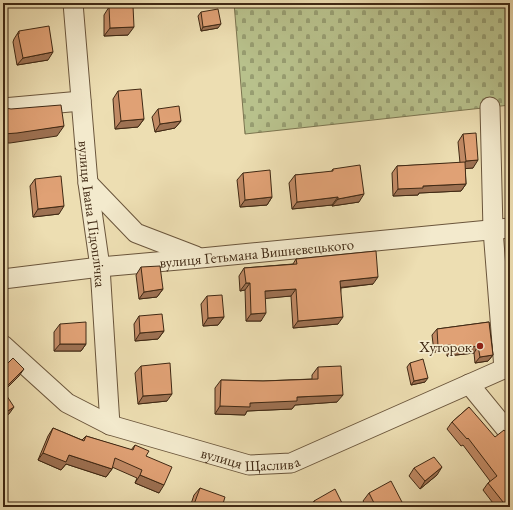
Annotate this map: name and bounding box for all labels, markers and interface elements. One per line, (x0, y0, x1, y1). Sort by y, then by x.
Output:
street label: вулиця Івана Підоплічка (75, 140, 111, 288)
street label: вулиця Гетьмана Вишневецького (159, 234, 355, 271)
place label: Хуторок (418, 337, 472, 356)
marker: Хуторок (475, 341, 485, 351)
street label: вулиця Щаслива (199, 442, 303, 475)

